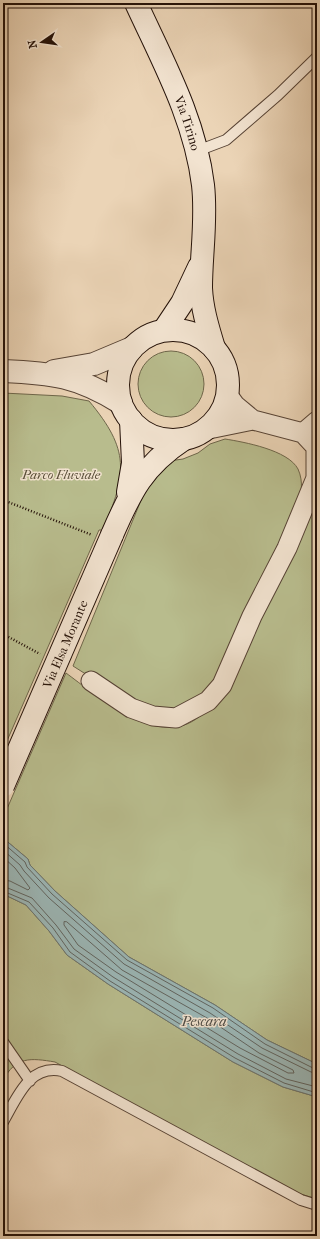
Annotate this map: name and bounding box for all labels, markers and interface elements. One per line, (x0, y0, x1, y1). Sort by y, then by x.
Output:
north arrow (22, 22, 62, 62)
text: N (25, 38, 40, 50)
street label: Via Tirino (171, 93, 203, 153)
park label: Parco Fluviale (21, 467, 101, 482)
street label: Via Elsa Morante (39, 597, 91, 691)
water label: Pescara (181, 1013, 226, 1030)

